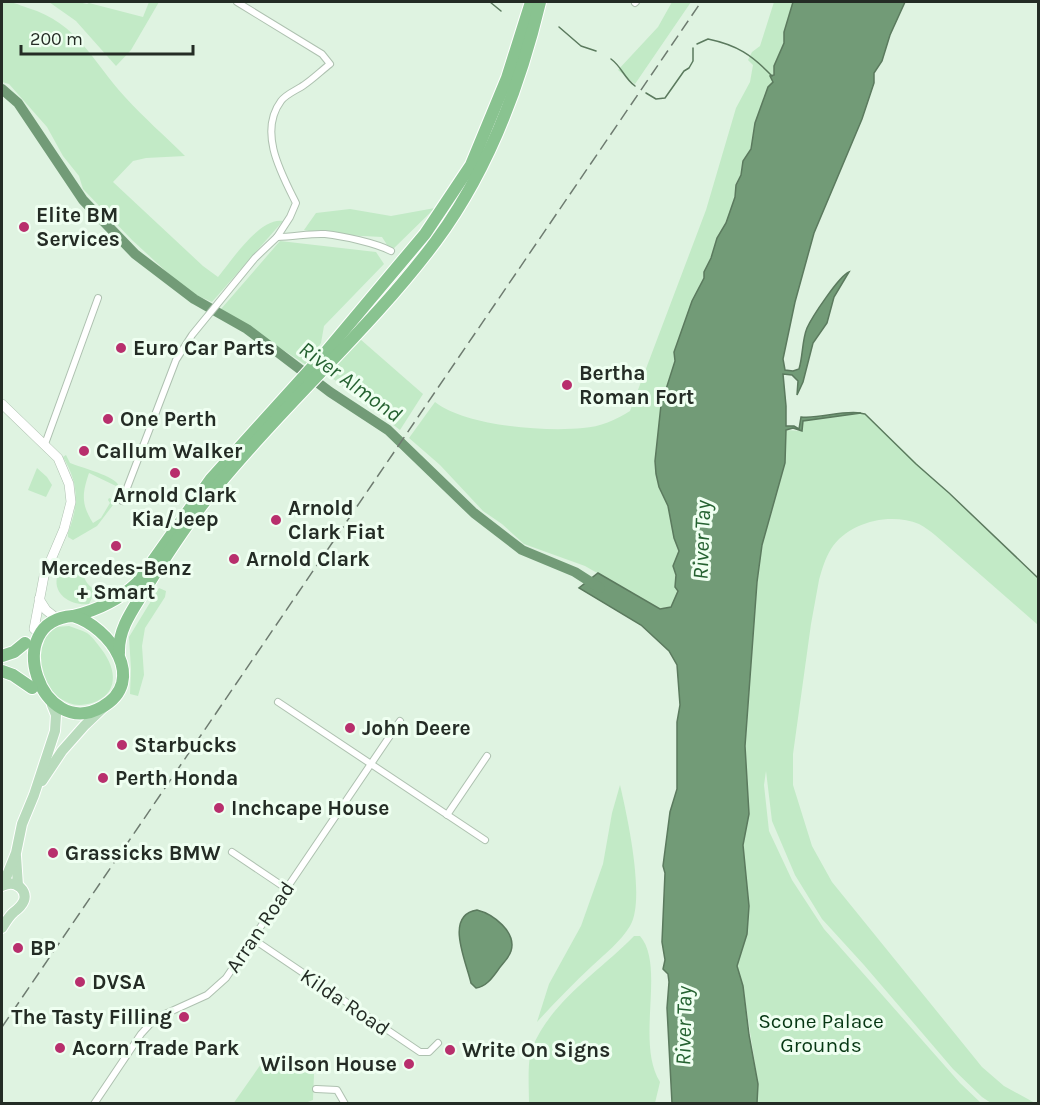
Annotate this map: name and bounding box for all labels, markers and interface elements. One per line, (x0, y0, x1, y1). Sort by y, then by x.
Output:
scale bar (21, 18, 194, 56)
text: 200 m (30, 28, 83, 50)
place label: Elite BM Services (36, 203, 120, 251)
marker: Elite BM Services (17, 220, 31, 234)
place label: Euro Car Parts (133, 336, 275, 360)
water label: River Almond (294, 336, 407, 428)
marker: Euro Car Parts (114, 341, 128, 355)
place label: Bertha Roman Fort (579, 361, 694, 409)
marker: Bertha Roman Fort (560, 378, 574, 392)
place label: One Perth (120, 407, 217, 431)
marker: One Perth (101, 412, 115, 426)
place label: Callum Walker (96, 439, 243, 463)
marker: Callum Walker (77, 444, 91, 458)
marker: Arnold Clark Kia/Jeep (168, 466, 182, 480)
place label: Arnold Clark Kia/Jeep (113, 483, 237, 531)
place label: Arnold Clark Fiat (288, 496, 385, 544)
water label: River Tay (688, 499, 716, 580)
marker: Arnold Clark Fiat (269, 513, 283, 527)
marker: Mercedes-Benz + Smart (109, 539, 123, 553)
place label: Arnold Clark (246, 547, 370, 571)
marker: Arnold Clark (227, 552, 241, 566)
place label: Mercedes-Benz + Smart (40, 556, 192, 604)
place label: John Deere (362, 716, 471, 740)
marker: John Deere (343, 721, 357, 735)
place label: Starbucks (134, 733, 237, 757)
marker: Starbucks (115, 738, 129, 752)
place label: Perth Honda (115, 766, 238, 790)
marker: Perth Honda (96, 771, 110, 785)
place label: Inchcape House (231, 796, 389, 820)
marker: Inchcape House (212, 801, 226, 815)
place label: Grassicks BMW (65, 841, 221, 865)
marker: Grassicks BMW (46, 846, 60, 860)
street label: Arran Road (221, 877, 299, 977)
place label: BP (30, 936, 56, 960)
marker: BP (11, 941, 25, 955)
street label: Kilda Road (296, 963, 394, 1041)
place label: DVSA (92, 970, 146, 994)
marker: DVSA (73, 975, 87, 989)
water label: River Tay (670, 985, 698, 1066)
place label: The Tasty Filling (11, 1005, 172, 1029)
park label: Scone Palace Grounds (758, 1009, 884, 1057)
marker: The Tasty Filling (177, 1010, 191, 1024)
place label: Acorn Trade Park (72, 1036, 240, 1060)
place label: Write On Signs (462, 1038, 610, 1062)
marker: Acorn Trade Park (53, 1041, 67, 1055)
marker: Write On Signs (443, 1043, 457, 1057)
place label: Wilson House (260, 1052, 397, 1076)
marker: Wilson House (402, 1057, 416, 1071)

